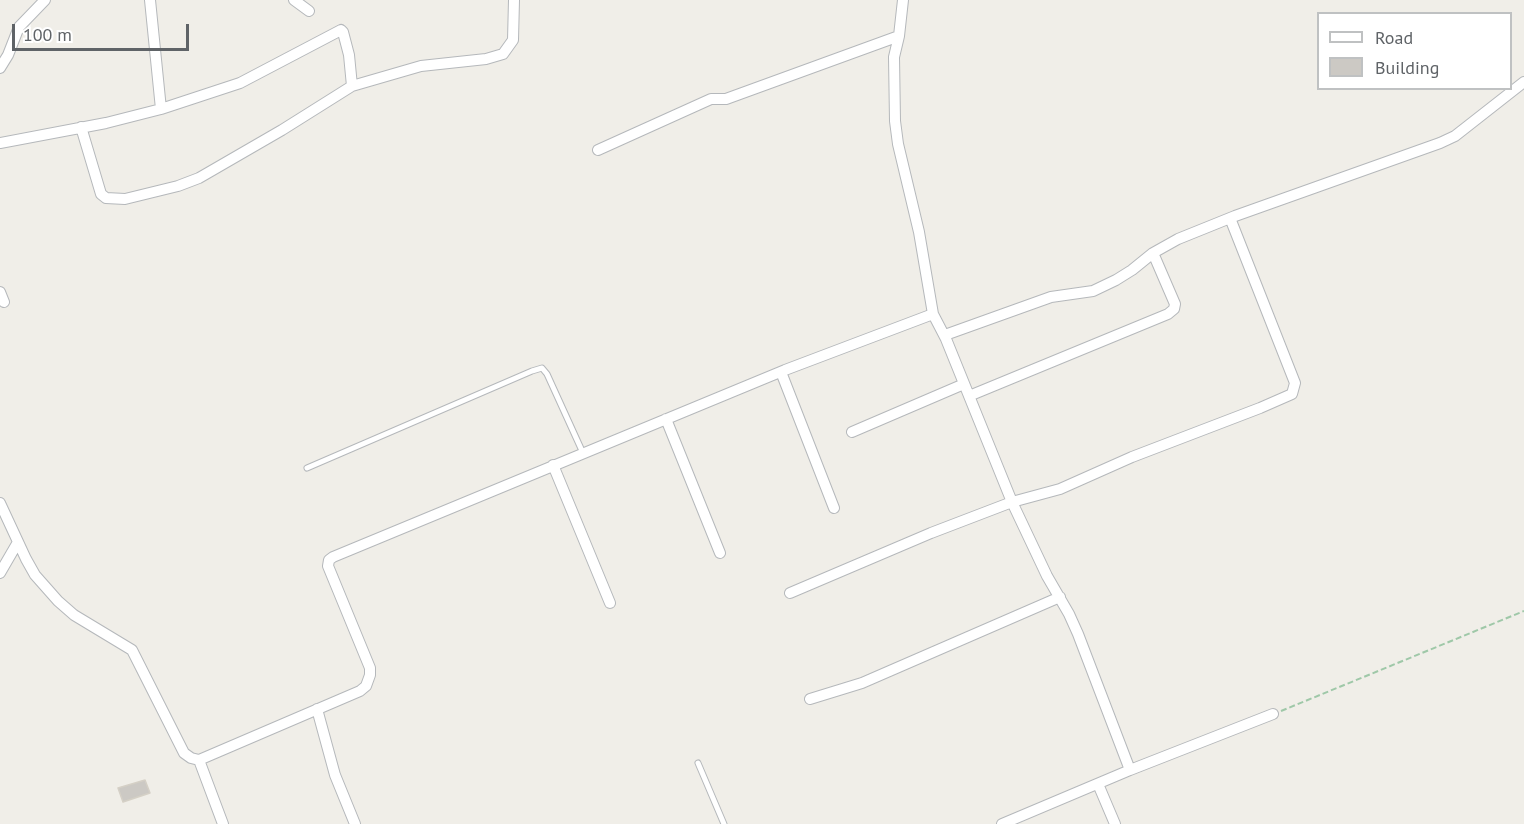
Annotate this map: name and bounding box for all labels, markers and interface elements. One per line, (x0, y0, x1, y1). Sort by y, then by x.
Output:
scale bar (15, 12, 192, 50)
legend (1317, 12, 1512, 90)
text: 100 m (23, 23, 72, 46)
text: Road (1375, 26, 1413, 49)
text: Building (1375, 56, 1439, 79)

